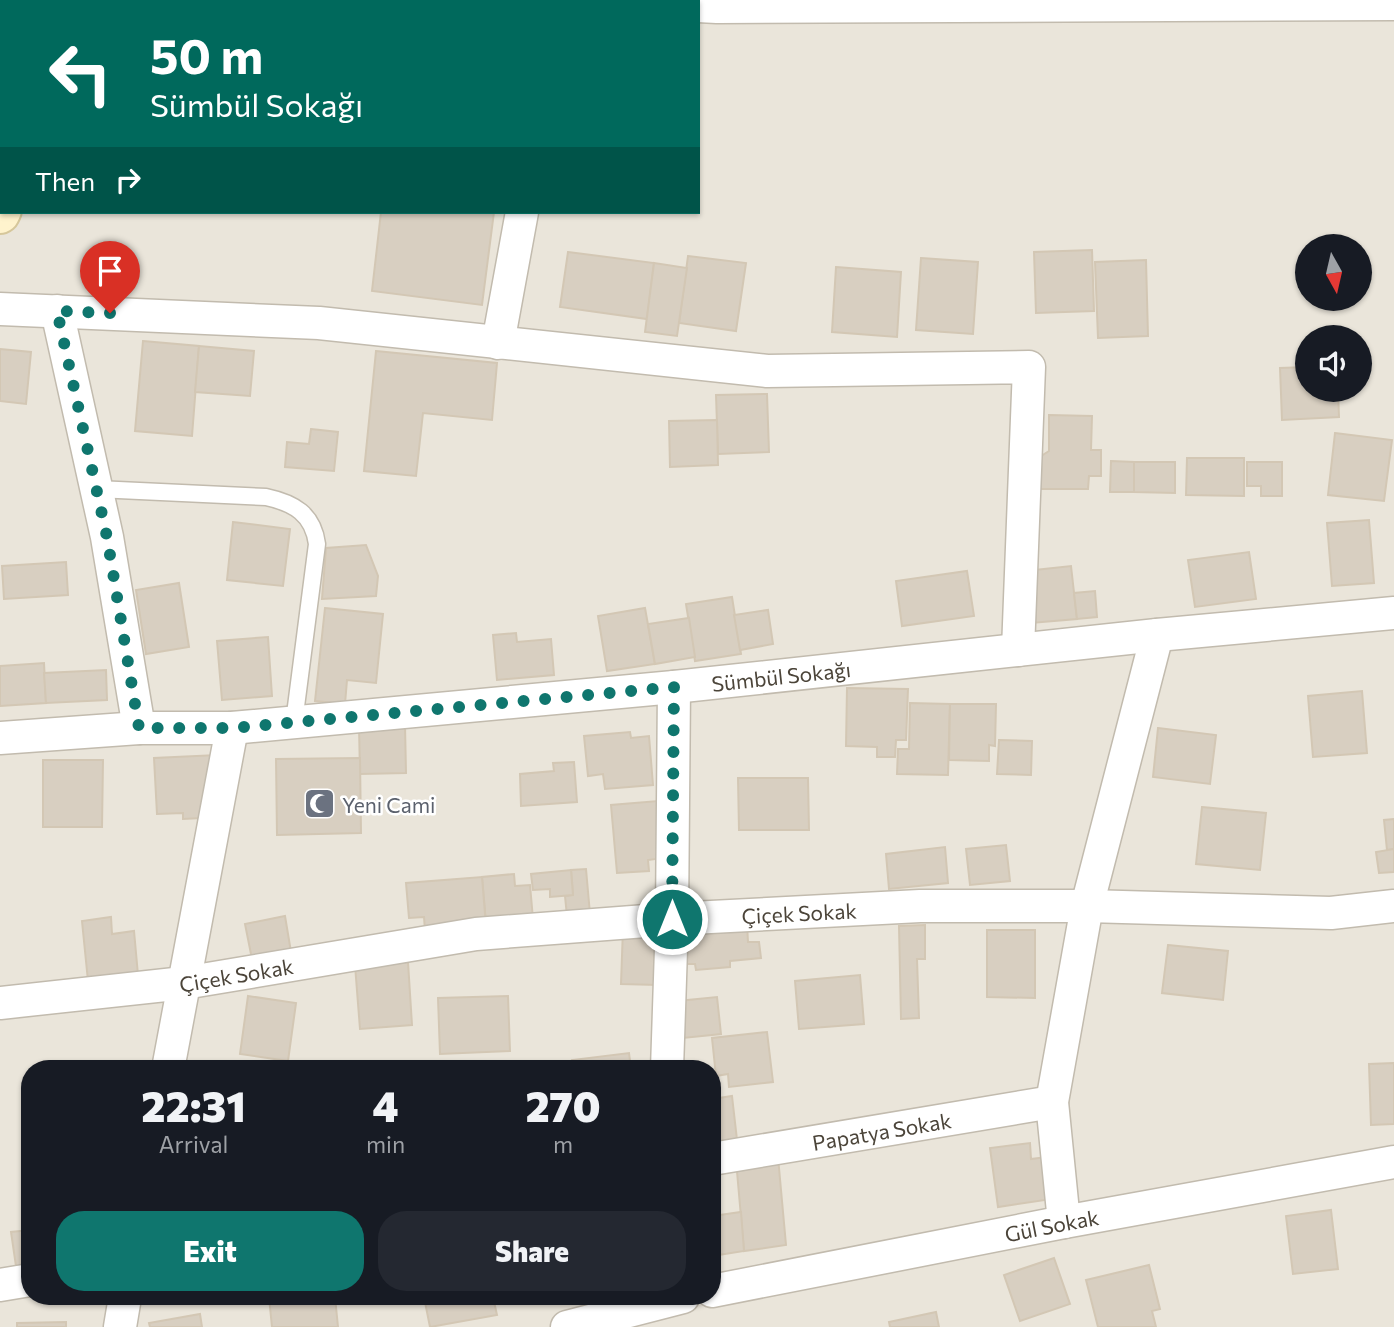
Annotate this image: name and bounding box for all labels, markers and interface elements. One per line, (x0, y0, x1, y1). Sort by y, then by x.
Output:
text: 50 m (150, 24, 263, 84)
icon: left (35, 28, 126, 119)
text: Sümbül Sokağı (150, 84, 363, 124)
icon: right (109, 161, 147, 199)
text: Then (35, 165, 95, 196)
north arrow (1295, 234, 1372, 312)
map controls (1295, 234, 1372, 402)
pin (80, 241, 140, 313)
icon: arrive (91, 252, 129, 290)
button: sound (1295, 325, 1372, 402)
street label: Sümbül Sokağı (710, 656, 852, 695)
mosque icon: Yeni Cami (302, 787, 336, 821)
place label: Yeni Cami (342, 792, 435, 817)
position arrow (635, 882, 709, 956)
street label: Çiçek Sokak (741, 897, 857, 928)
street label: Çiçek Sokak (177, 952, 295, 996)
text: 22:31 (141, 1079, 246, 1131)
text: 4 (373, 1079, 399, 1131)
text: 270 (525, 1079, 601, 1131)
street label: Papatya Sokak (810, 1107, 953, 1155)
text: Arrival (159, 1130, 228, 1158)
text: min (366, 1130, 405, 1158)
text: m (553, 1130, 573, 1158)
street label: Gül Sokak (1002, 1203, 1101, 1246)
button: Exit (56, 1211, 364, 1291)
button: Share (378, 1211, 686, 1291)

